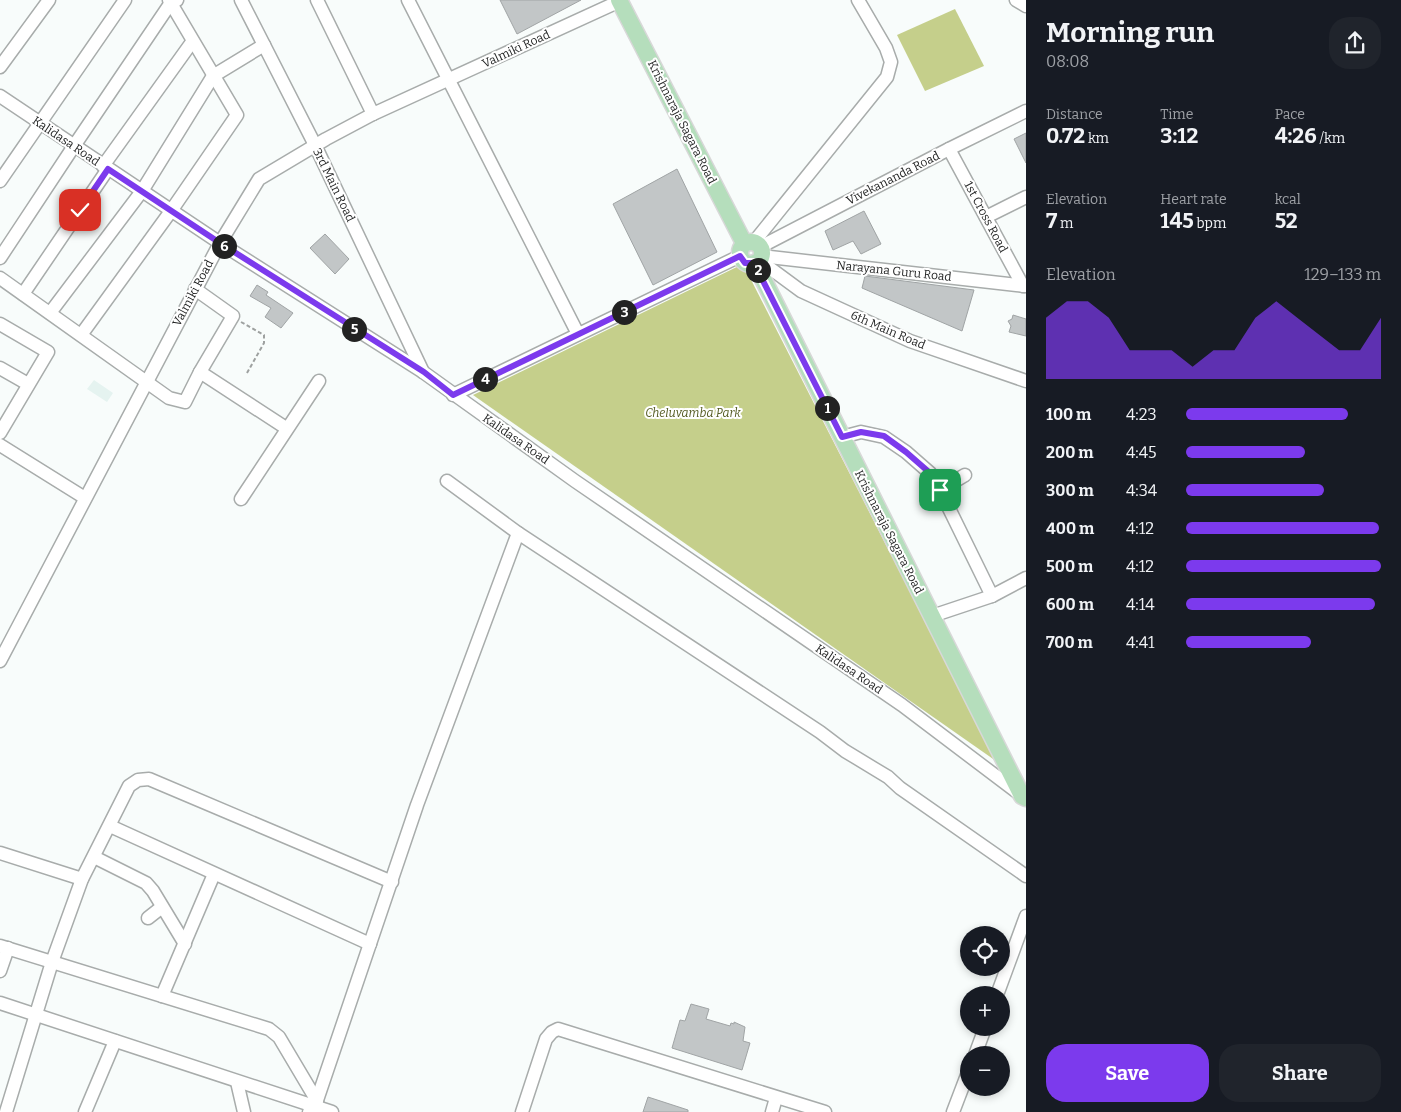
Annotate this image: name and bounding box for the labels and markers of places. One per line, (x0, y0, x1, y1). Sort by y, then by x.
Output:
pin (59, 189, 101, 231)
pin: 6 (212, 234, 236, 258)
pin: 2 (746, 258, 770, 282)
pin: 3 (612, 300, 636, 324)
pin: 5 (342, 316, 366, 342)
pin: 4 (472, 366, 498, 392)
pin: 1 (814, 396, 840, 420)
pin (919, 469, 961, 511)

